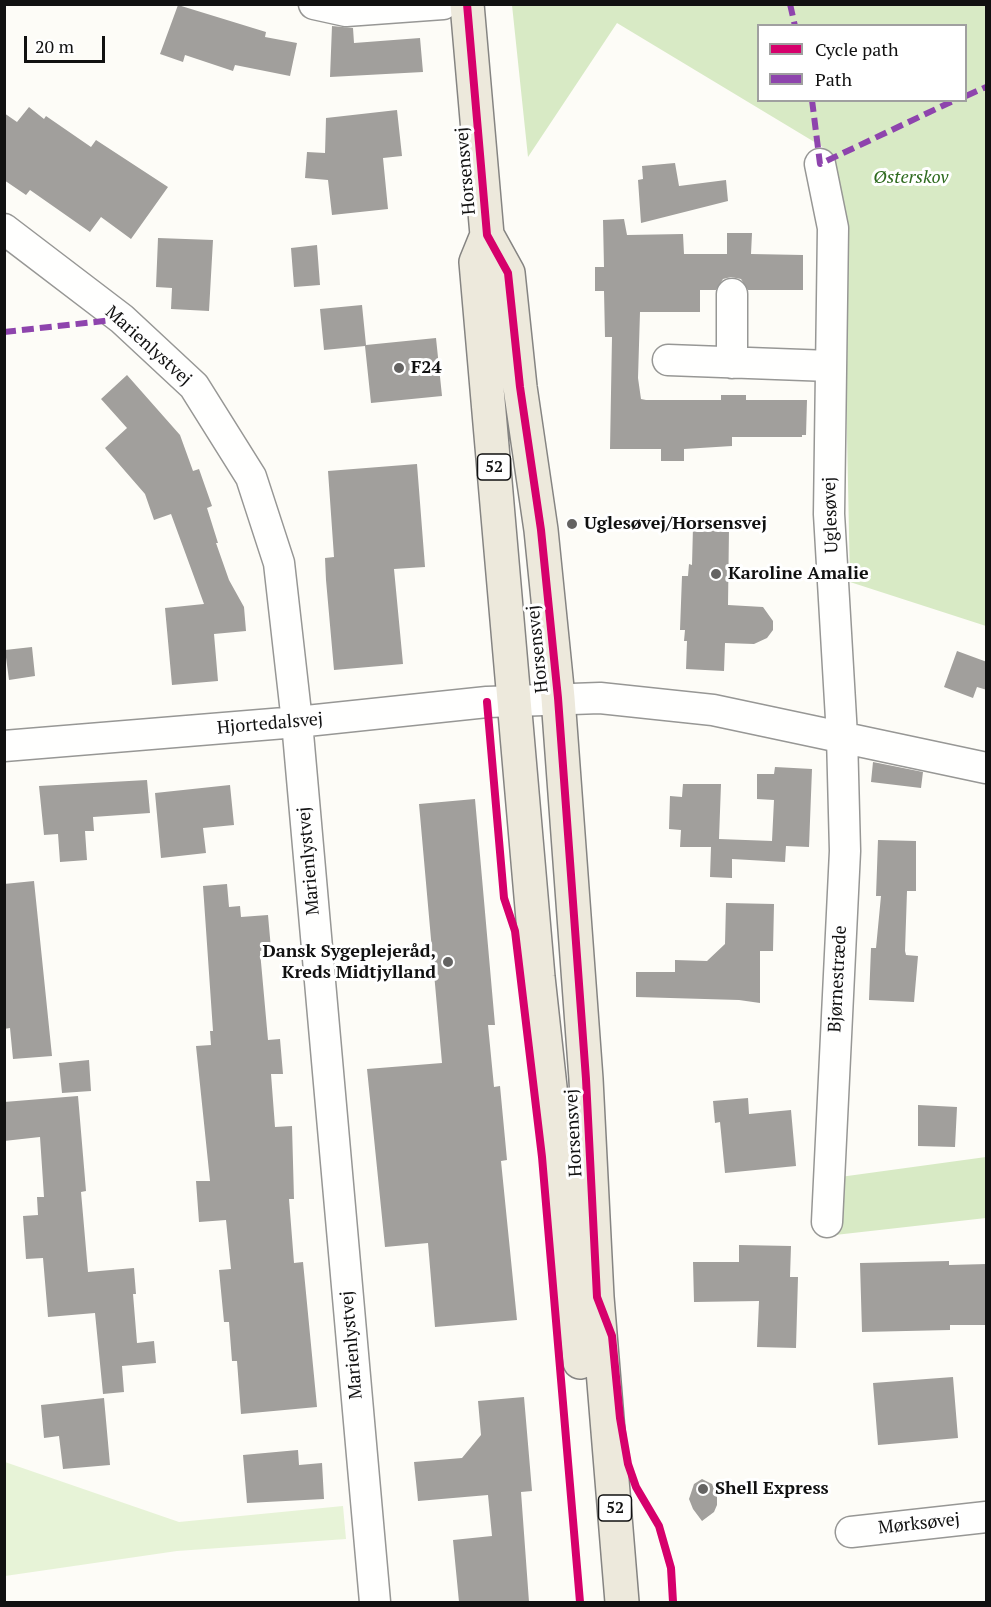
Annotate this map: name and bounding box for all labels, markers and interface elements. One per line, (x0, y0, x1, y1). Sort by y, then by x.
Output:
scale bar (27, 24, 108, 62)
legend (757, 24, 967, 102)
text: 20 m (35, 34, 74, 58)
text: Cycle path (815, 37, 899, 61)
text: Path (815, 67, 852, 91)
street label: Horsensvej (451, 126, 481, 216)
park label: Østerskov (873, 167, 949, 189)
street label: Marienlystvej (100, 302, 196, 390)
place label: F24 (411, 357, 442, 379)
marker: F24 (392, 361, 406, 375)
road number: 52 (478, 454, 510, 480)
street label: Uglesøvej (819, 476, 843, 554)
place label: Uglesøvej/Horsensvej (584, 513, 767, 535)
marker: Uglesøvej/Horsensvej (565, 517, 579, 531)
place label: Karoline Amalie (728, 563, 869, 585)
marker: Karoline Amalie (709, 567, 723, 581)
street label: Horsensvej (523, 604, 553, 694)
street label: Hjortedalsvej (216, 709, 324, 739)
street label: Marienlystvej (294, 806, 324, 916)
street label: Bjørnestræde (824, 925, 852, 1033)
place label: Dansk Sygeplejeråd, Kreds Midtjylland (262, 941, 436, 984)
marker: Dansk Sygeplejeråd, Kreds Midtjylland (441, 955, 455, 969)
street label: Horsensvej (561, 1088, 587, 1178)
street label: Marienlystvej (337, 1290, 367, 1400)
place label: Shell Express (715, 1478, 829, 1500)
marker: Shell Express (696, 1482, 710, 1496)
road number: 52 (598, 1495, 632, 1521)
street label: Mørksøvej (877, 1509, 961, 1539)

